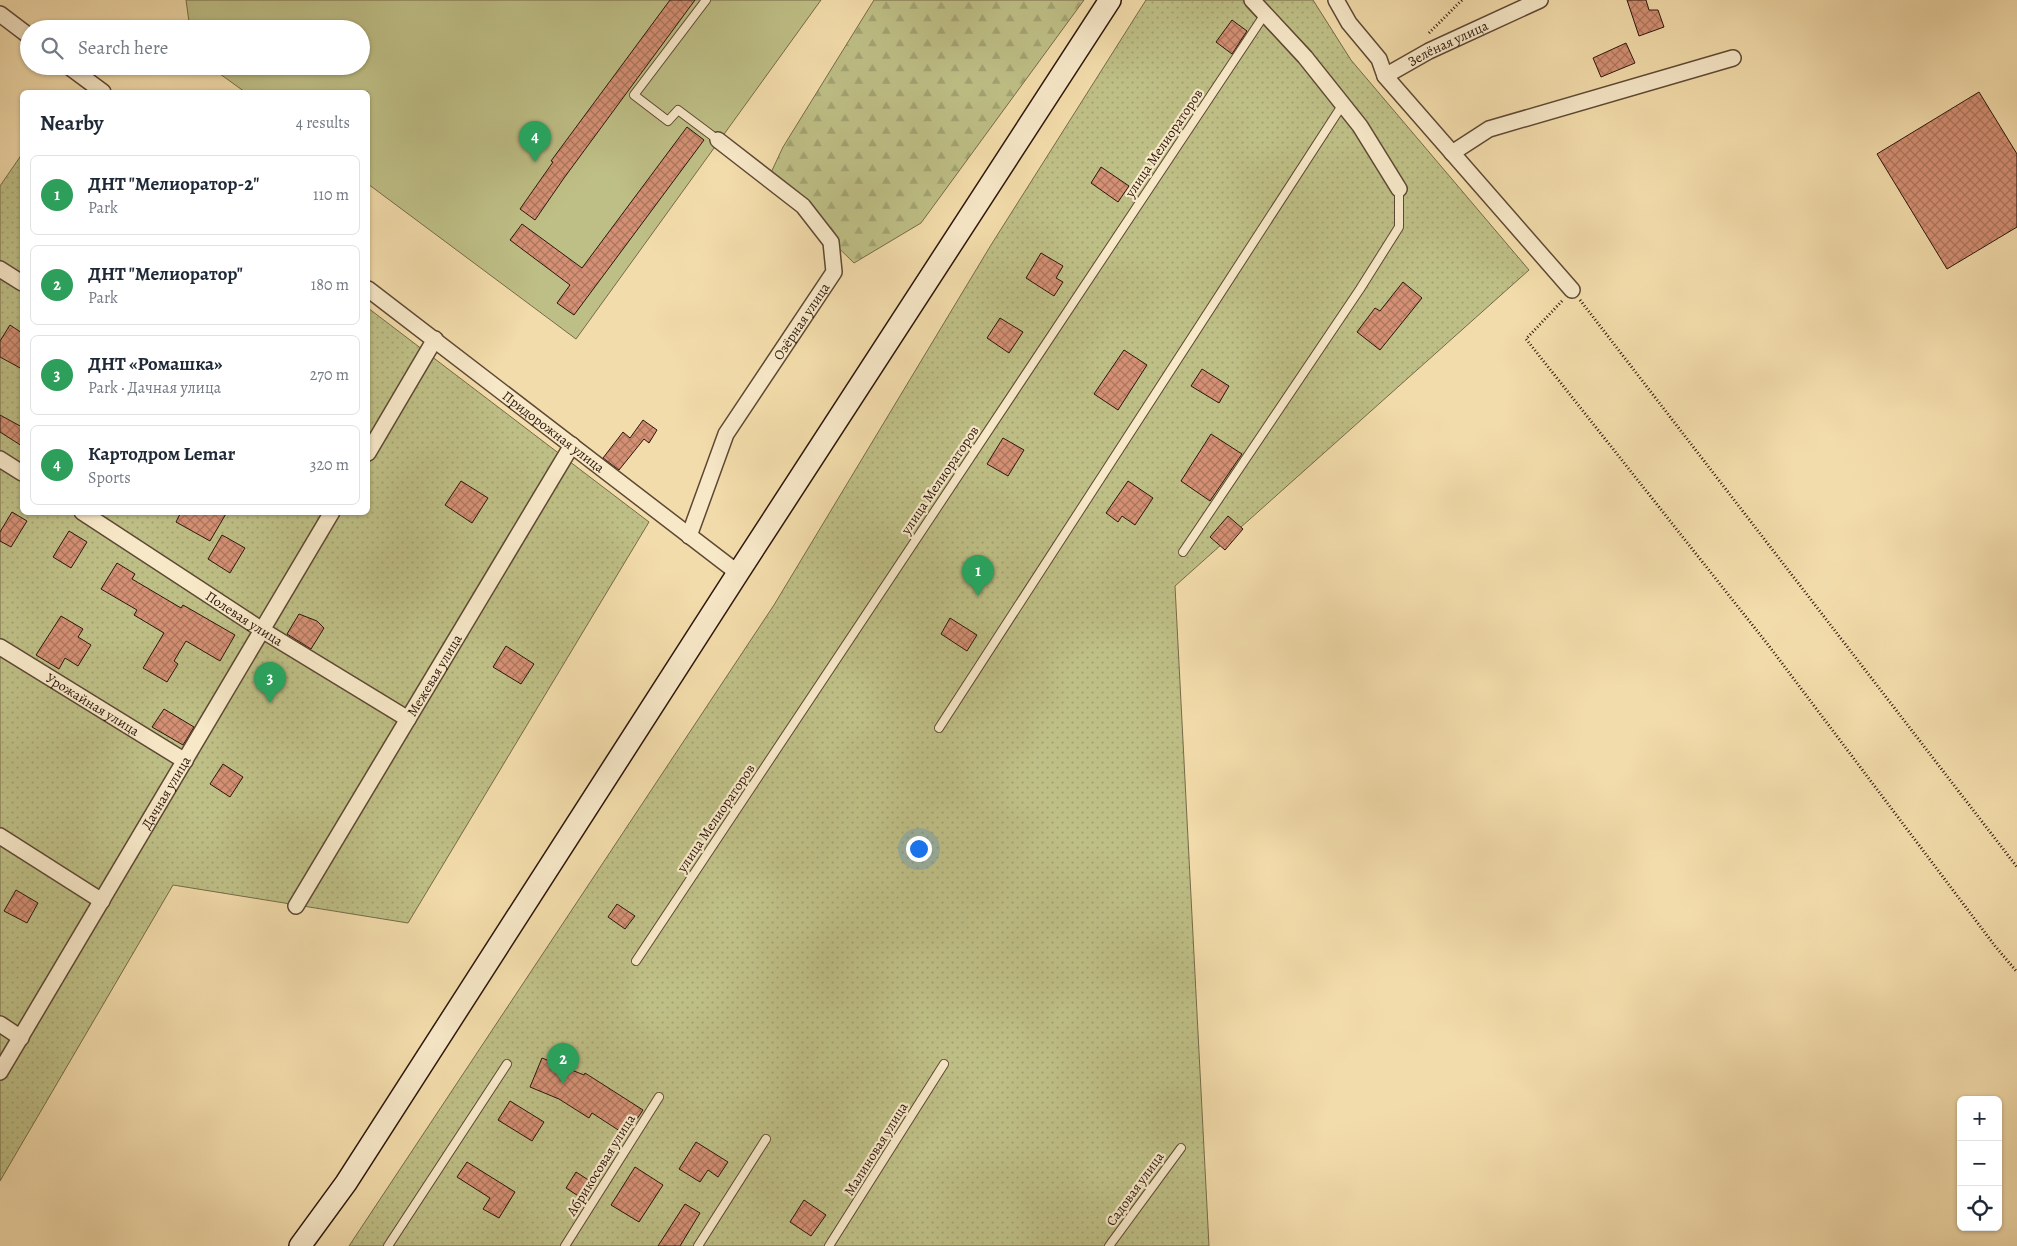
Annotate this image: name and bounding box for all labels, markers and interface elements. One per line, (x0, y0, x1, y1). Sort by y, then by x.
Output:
street label: Зелёная улица (1404, 15, 1492, 71)
search box (20, 20, 370, 75)
icon: search (38, 34, 66, 62)
text: Search here (78, 35, 168, 61)
street label: улица Мелиораторов (1120, 85, 1208, 202)
text: Nearby (40, 109, 103, 137)
text: 4 results (296, 112, 350, 134)
pin: 4 (519, 121, 551, 162)
text: ДНТ "Мелиоратор-2" (88, 171, 259, 197)
text: 1 (54, 184, 60, 206)
text: 110 m (313, 184, 349, 206)
text: Park (88, 197, 118, 219)
text: ДНТ "Мелиоратор" (88, 261, 243, 287)
text: 2 (53, 274, 61, 296)
text: 180 m (311, 274, 349, 296)
street label: Озёрная улица (768, 278, 834, 364)
text: Park (88, 287, 118, 309)
text: ДНТ «Ромашка» (88, 351, 223, 377)
text: 3 (54, 364, 60, 386)
text: 270 m (310, 364, 349, 386)
text: Park · Дачная улица (88, 377, 221, 399)
street label: Придорожная улица (499, 386, 609, 477)
street label: улица Мелиораторов (896, 422, 984, 539)
text: Картодром Lemar (88, 441, 235, 467)
text: 4 (53, 454, 61, 476)
text: 320 m (310, 454, 349, 476)
text: Sports (88, 467, 131, 489)
pin: 1 (962, 555, 994, 596)
street label: Полевая улица (202, 586, 287, 650)
street label: Межевая улица (402, 630, 466, 720)
pin: 3 (254, 662, 286, 703)
street label: Урожайная улица (42, 668, 144, 741)
street label: Дачная улица (137, 752, 195, 833)
street label: улица Мелиораторов (672, 760, 760, 877)
your location (906, 836, 932, 862)
pin: 2 (547, 1043, 579, 1084)
map controls (1957, 1096, 2002, 1231)
button: + (1957, 1096, 2002, 1141)
street label: Малиновая улица (840, 1098, 913, 1199)
street label: Абрикосовая улица (562, 1110, 640, 1220)
button: − (1957, 1141, 2002, 1186)
street label: Садовая улица (1102, 1148, 1169, 1230)
button: locate (1957, 1186, 2002, 1231)

